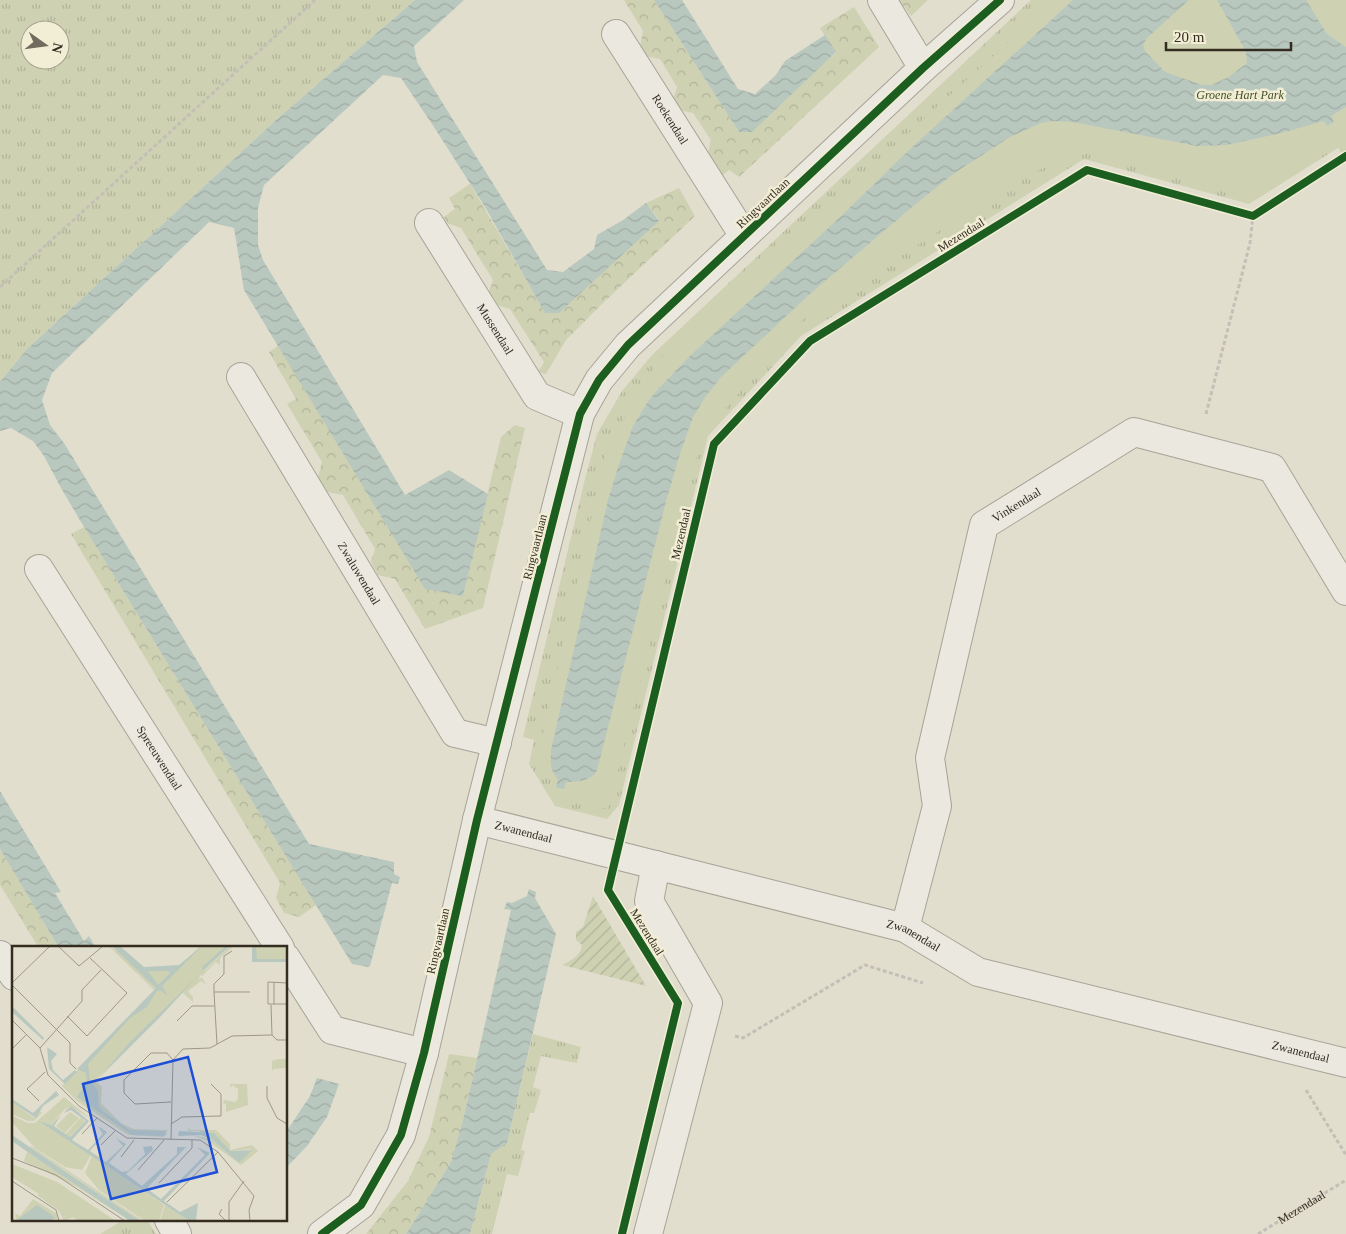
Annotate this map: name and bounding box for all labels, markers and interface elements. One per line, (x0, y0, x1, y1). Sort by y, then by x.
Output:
north arrow (20, 20, 70, 70)
scale bar (1166, 20, 1291, 52)
text: 20 m (1174, 29, 1205, 45)
text: N (49, 41, 66, 55)
park label: Groene Hart Park (1196, 88, 1284, 102)
street label: Roekendaal (649, 92, 691, 148)
street label: Ringvaartlaan (734, 175, 792, 231)
street label: Mezendaal (935, 215, 988, 255)
street label: Mussendaal (474, 301, 517, 358)
street label: Vinkendaal (990, 484, 1044, 525)
street label: Mezendaal (668, 506, 694, 561)
street label: Ringvaartlaan (520, 513, 550, 581)
street label: Zwaluwendaal (335, 539, 384, 608)
street label: Spreeuwendaal (134, 723, 185, 793)
street label: Zwanendaal (493, 818, 554, 846)
street label: Mezendaal (627, 906, 667, 959)
street label: Ringvaartlaan (424, 907, 452, 975)
street label: Zwanendaal (885, 917, 943, 955)
inset map (12, 946, 288, 1222)
street label: Zwanendaal (1270, 1038, 1331, 1066)
street label: Mezendaal (1275, 1187, 1328, 1227)

